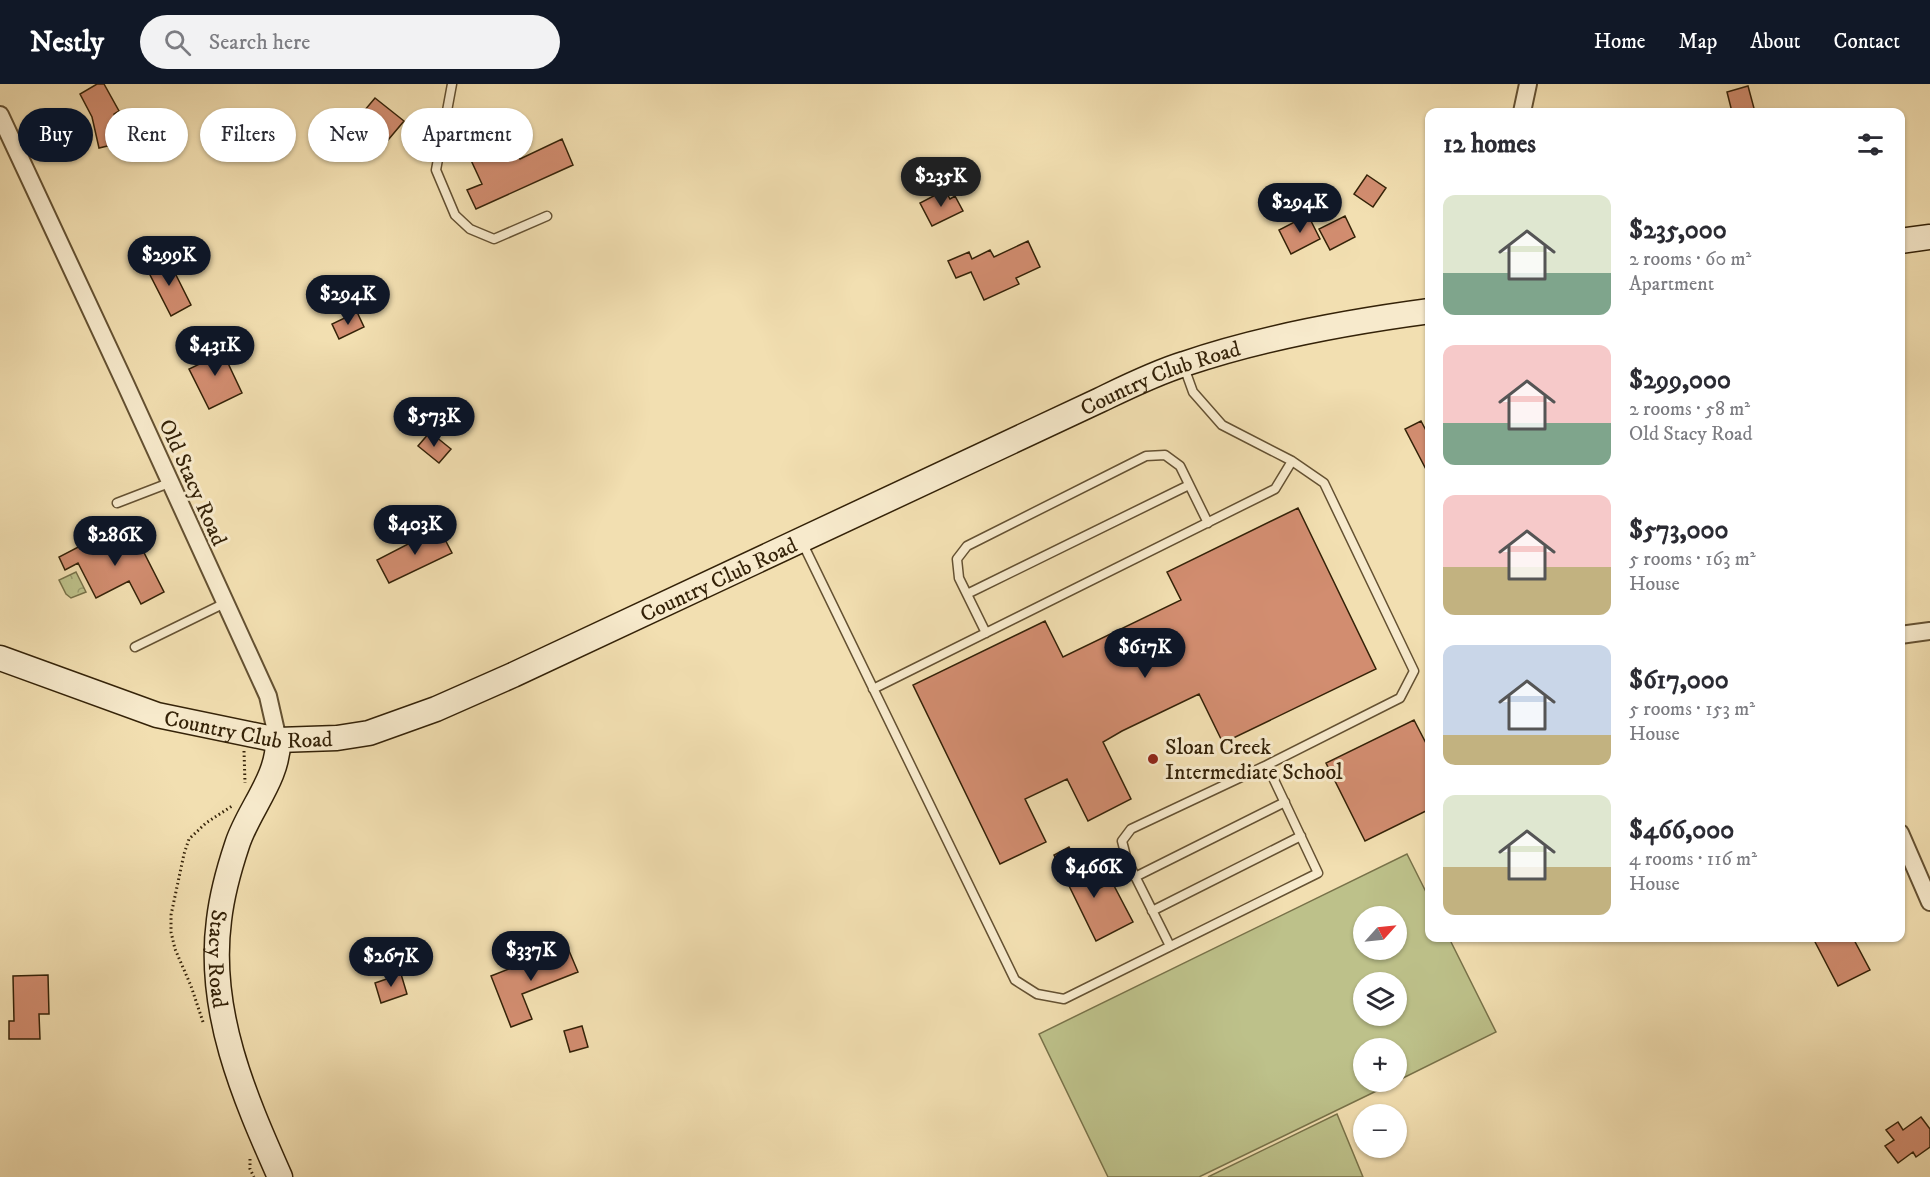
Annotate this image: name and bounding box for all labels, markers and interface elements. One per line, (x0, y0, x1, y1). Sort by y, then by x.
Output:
search box (140, 15, 560, 69)
text: Nestly (30, 25, 104, 60)
icon: search (161, 26, 194, 59)
text: Search here (209, 29, 310, 56)
text: Home (1594, 29, 1646, 55)
text: Map (1679, 29, 1717, 55)
text: About (1750, 29, 1801, 55)
text: Contact (1834, 29, 1900, 55)
chip: Buy (18, 108, 93, 162)
chip: Rent (105, 108, 188, 162)
chip: Filters (200, 108, 296, 162)
chip: New (308, 108, 389, 162)
chip: Apartment (401, 108, 533, 162)
text: 12 homes (1443, 128, 1536, 161)
icon: filters (1854, 128, 1887, 161)
pin: $235K (899, 157, 983, 208)
text: $235K (915, 164, 967, 189)
pin: $294K (1258, 183, 1342, 234)
text: $294K (1272, 190, 1328, 215)
text: $235,000 (1629, 214, 1727, 247)
icon: home (1491, 219, 1563, 291)
pin: $299K (127, 236, 211, 287)
text: $299K (142, 243, 196, 268)
text: 2 rooms · 60 m² (1629, 247, 1751, 272)
text: Apartment (1629, 272, 1714, 297)
pin: $294K (306, 275, 390, 326)
text: $294K (320, 282, 376, 307)
pin: $431K (173, 326, 257, 377)
text: $431K (189, 333, 241, 358)
street label: Country Club Road (1076, 336, 1244, 422)
text: $299,000 (1629, 364, 1731, 397)
icon: home (1491, 369, 1563, 441)
pin: $573K (392, 397, 476, 448)
text: 2 rooms · 58 m² (1629, 397, 1750, 422)
text: $573K (408, 404, 460, 429)
street label: Old Stacy Road (153, 415, 233, 550)
text: Old Stacy Road (1629, 422, 1752, 447)
pin: $403K (373, 505, 457, 556)
text: $403K (388, 512, 442, 537)
text: $573,000 (1629, 514, 1728, 547)
pin: $286K (73, 516, 157, 567)
icon: home (1491, 519, 1563, 591)
text: $286K (87, 523, 143, 548)
street label: Country Club Road (636, 532, 802, 629)
text: 5 rooms · 163 m² (1629, 547, 1756, 572)
text: House (1629, 572, 1680, 597)
pin: $617K (1103, 628, 1187, 679)
text: $617K (1118, 635, 1172, 660)
text: $617,000 (1629, 664, 1729, 697)
icon: home (1491, 669, 1563, 741)
text: 5 rooms · 153 m² (1629, 697, 1755, 722)
street label: Country Club Road (162, 705, 333, 756)
text: House (1629, 722, 1680, 747)
place label: Sloan Creek Intermediate School (1165, 734, 1343, 786)
marker: Sloan Creek Intermediate School (1146, 752, 1160, 766)
text: $466,000 (1629, 814, 1734, 847)
icon: home (1491, 819, 1563, 891)
text: 4 rooms · 116 m² (1629, 847, 1757, 872)
pin: $466K (1052, 848, 1136, 899)
text: $466K (1065, 855, 1123, 880)
text: House (1629, 872, 1680, 897)
north arrow (1353, 906, 1407, 960)
map controls (1353, 906, 1407, 1158)
street label: Stacy Road (202, 908, 233, 1010)
pin: $337K (489, 931, 573, 982)
pin: $267K (349, 937, 433, 988)
text: $337K (506, 938, 556, 963)
text: $267K (363, 944, 419, 969)
button: layers (1353, 972, 1407, 1026)
button: + (1353, 1038, 1407, 1092)
button: − (1353, 1104, 1407, 1158)

